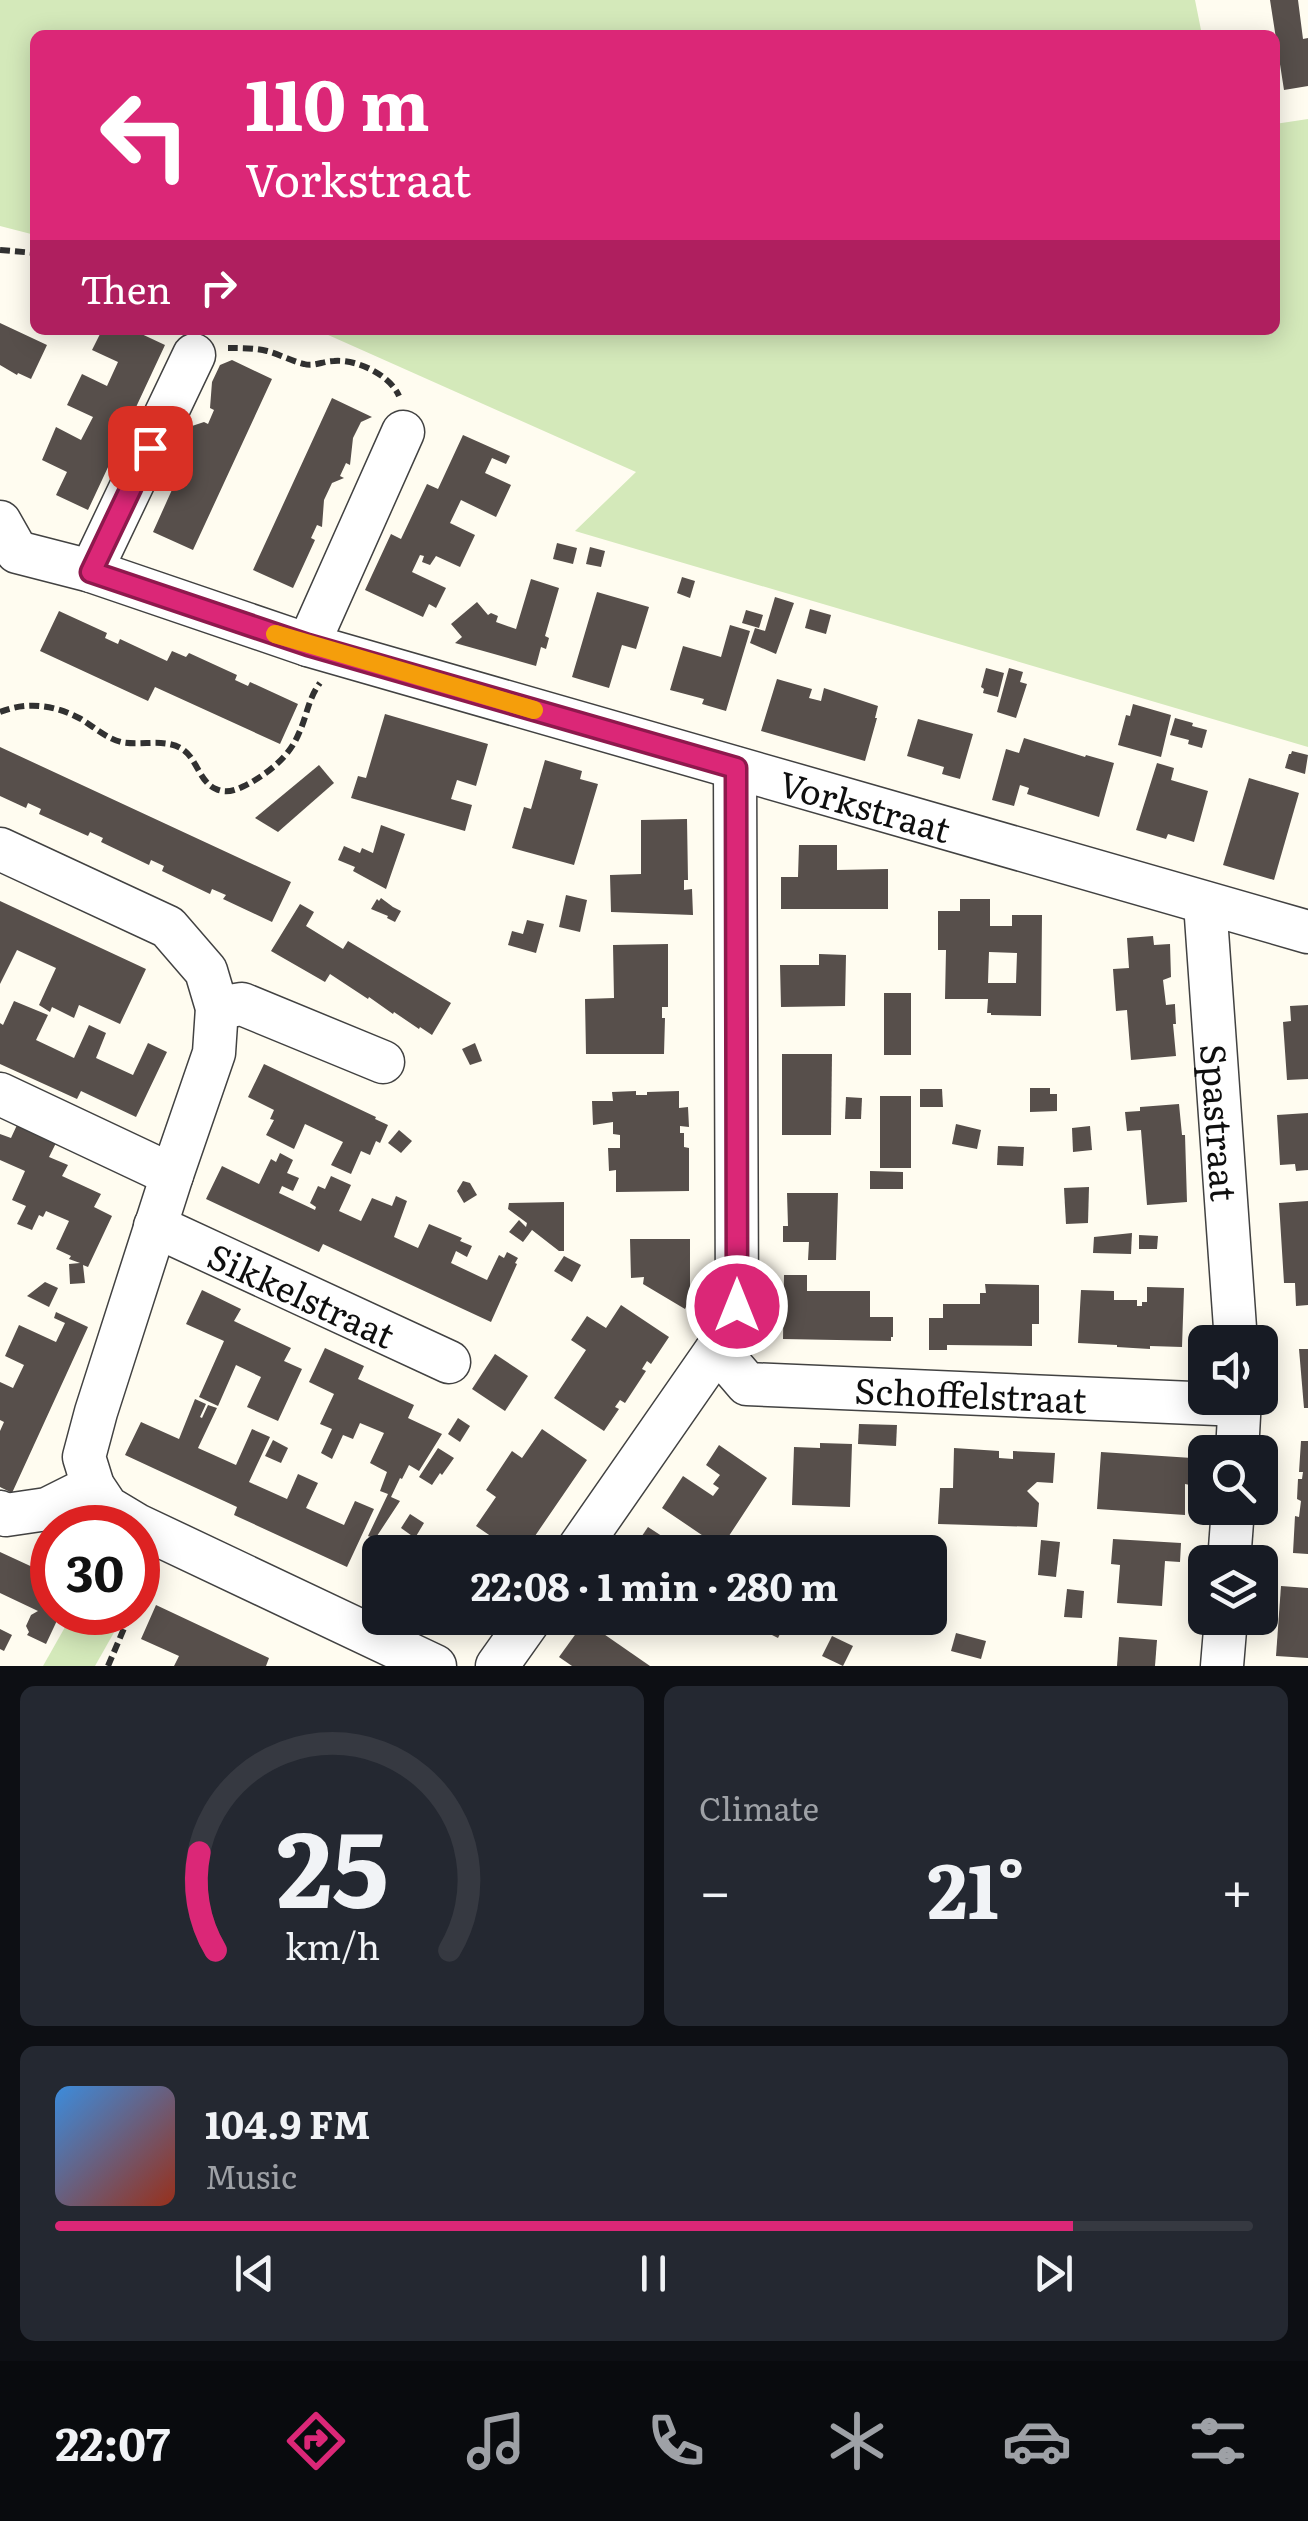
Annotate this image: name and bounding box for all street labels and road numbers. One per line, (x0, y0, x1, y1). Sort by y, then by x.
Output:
street label: Vorkstraat (774, 756, 957, 854)
street label: Spastraat (1189, 1042, 1252, 1203)
street label: Sikkelstraat (200, 1228, 404, 1360)
street label: Schoffelstraat (854, 1363, 1088, 1424)

